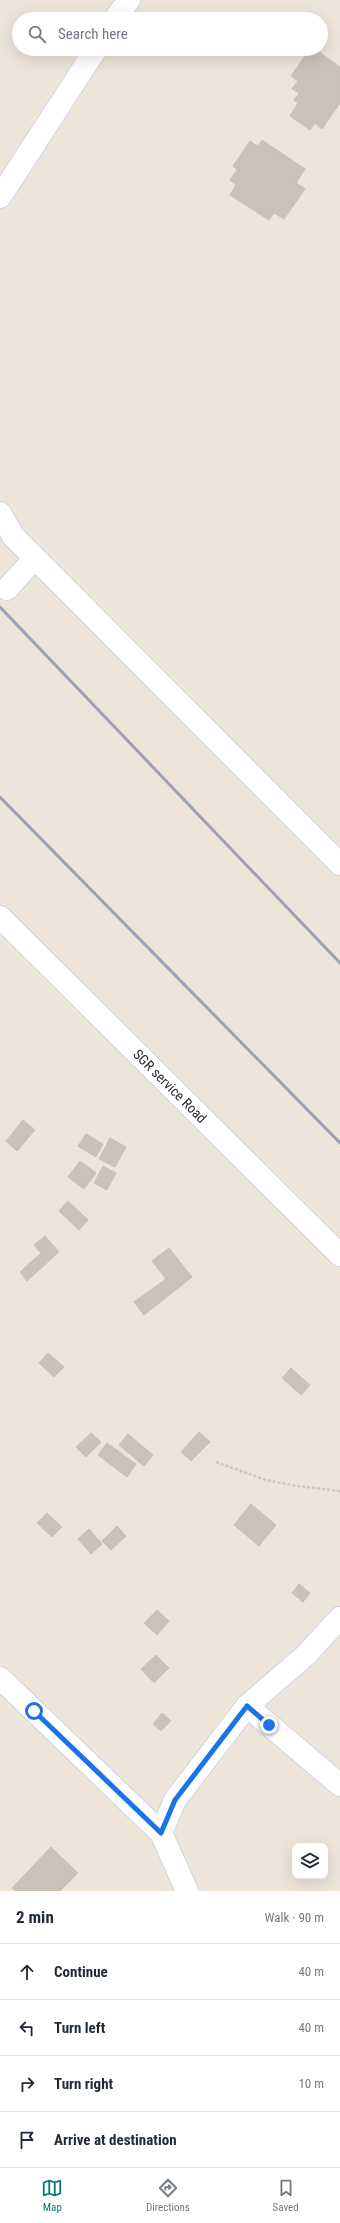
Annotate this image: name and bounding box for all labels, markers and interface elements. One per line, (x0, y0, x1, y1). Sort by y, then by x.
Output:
search box (12, 12, 328, 56)
icon: search (26, 23, 48, 45)
text: Search here (58, 25, 128, 43)
street label: SGR service Road (130, 1046, 210, 1126)
route start (25, 1702, 43, 1720)
route end (260, 1716, 278, 1734)
map controls (292, 1843, 328, 1879)
button: layers (292, 1843, 328, 1879)
text: 2 min (16, 1907, 54, 1927)
text: Walk · 90 m (264, 1910, 324, 1925)
icon: ahead (16, 1961, 38, 1983)
text: Continue (54, 1963, 108, 1981)
text: 40 m (298, 1964, 324, 1979)
icon: left (16, 2017, 38, 2039)
text: Turn left (54, 2019, 105, 2037)
text: 40 m (298, 2020, 324, 2035)
icon: right (16, 2073, 38, 2095)
text: Turn right (54, 2075, 113, 2093)
text: 10 m (298, 2076, 324, 2091)
icon: arrive (16, 2129, 38, 2151)
text: Arrive at destination (54, 2131, 177, 2149)
tab: Map (41, 2177, 63, 2214)
tab: Directions (146, 2177, 190, 2214)
tab: Saved (273, 2177, 299, 2214)

